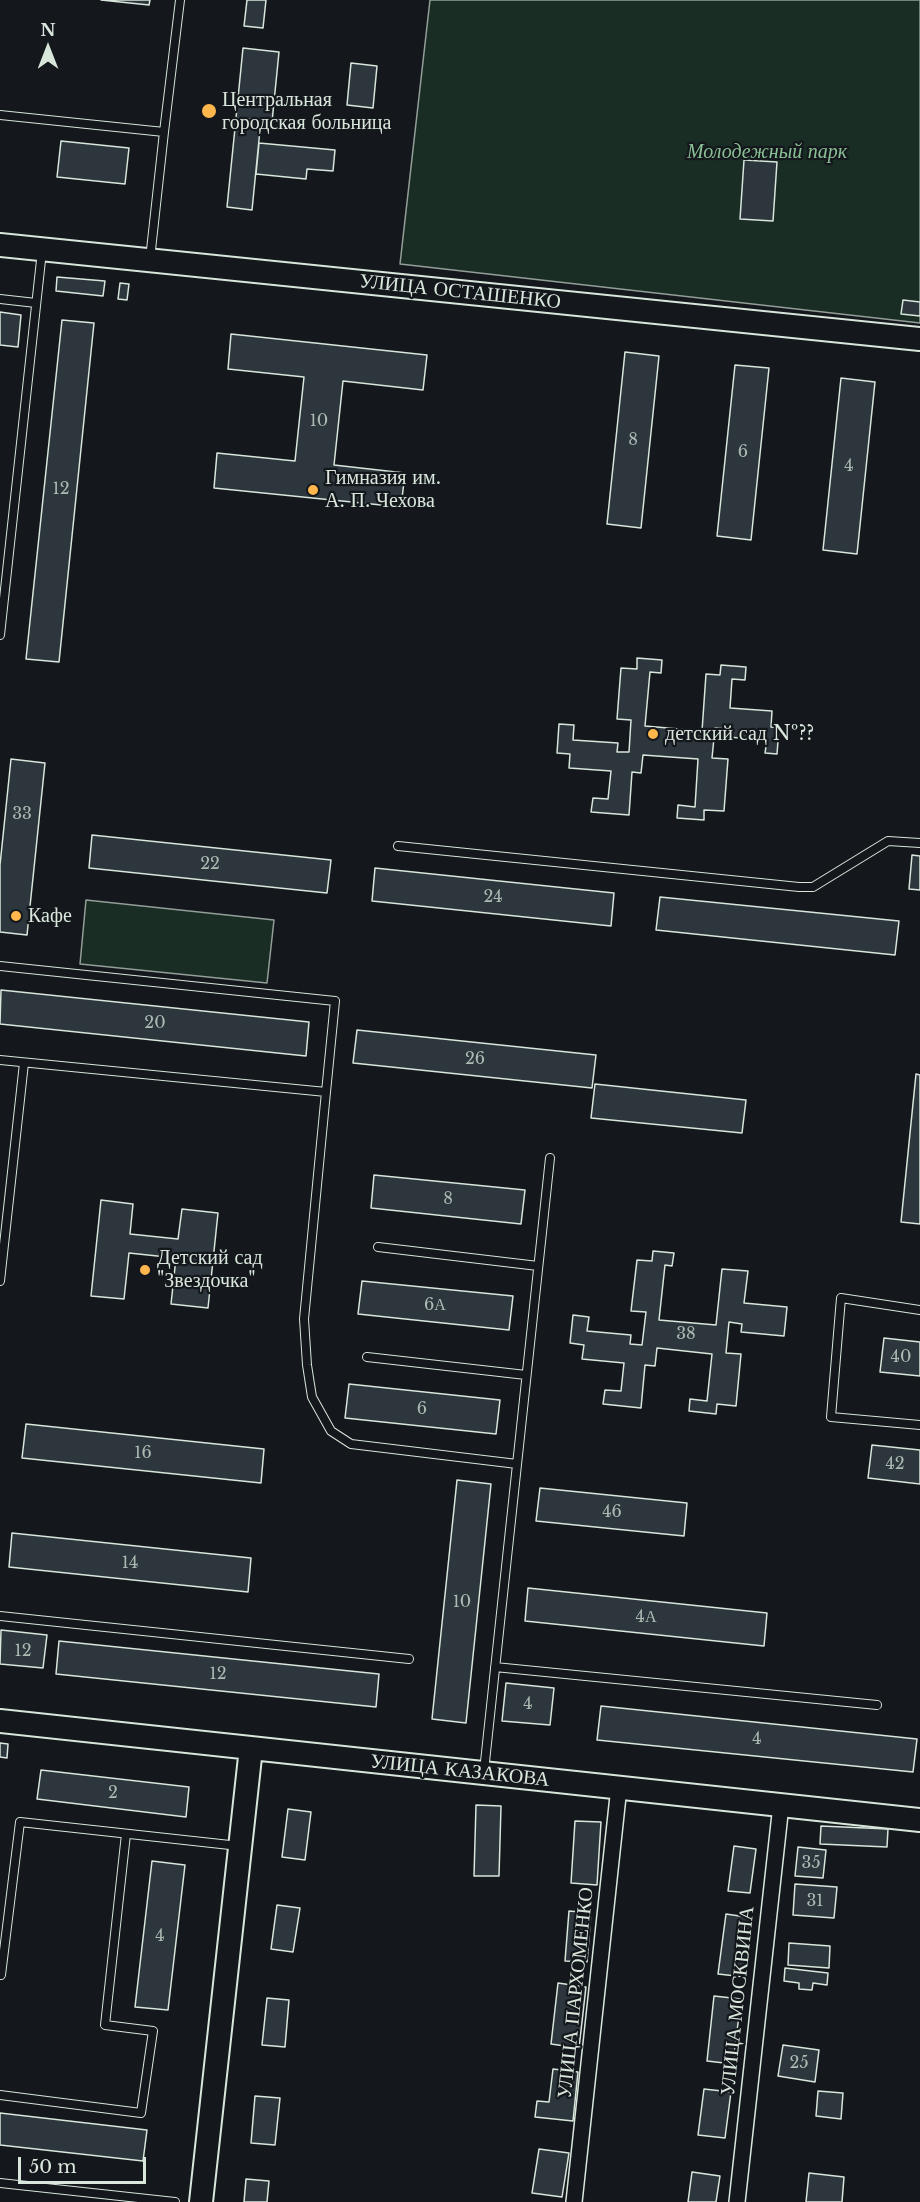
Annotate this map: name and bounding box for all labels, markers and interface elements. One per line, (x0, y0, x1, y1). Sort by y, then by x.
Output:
north arrow (18, 18, 78, 78)
text: N (40, 20, 56, 40)
place label: Центральная городская больница (222, 88, 391, 135)
marker: Центральная городская больница (200, 102, 218, 120)
park label: Молодежный парк (687, 140, 847, 164)
street label: УЛИЦА ОСТАШЕНКО (358, 269, 562, 315)
house number: 10 (310, 411, 328, 431)
house number: 8 (628, 430, 638, 450)
house number: 6 (738, 442, 748, 462)
house number: 4 (844, 456, 854, 476)
place label: Гимназия им. А. П. Чехова (325, 466, 441, 513)
house number: 12 (53, 479, 69, 499)
marker: Гимназия им. А. П. Чехова (306, 483, 320, 497)
place label: детский сад №?? (665, 722, 814, 746)
marker: детский сад №?? (646, 727, 660, 741)
house number: 33 (12, 804, 32, 824)
house number: 22 (200, 854, 220, 874)
house number: 24 (483, 887, 503, 907)
place label: Кафе (28, 904, 72, 928)
marker: Кафе (9, 909, 23, 923)
house number: 20 (144, 1013, 166, 1033)
house number: 26 (465, 1049, 485, 1069)
house number: 8 (443, 1189, 453, 1209)
place label: Детский сад "Звездочка" (157, 1246, 263, 1293)
marker: Детский сад "Звездочка" (138, 1263, 152, 1277)
house number: 6А (424, 1295, 446, 1315)
house number: 38 (676, 1324, 696, 1344)
house number: 40 (891, 1347, 911, 1367)
house number: 6 (417, 1399, 427, 1419)
house number: 16 (134, 1443, 152, 1463)
house number: 42 (885, 1454, 905, 1474)
house number: 46 (602, 1502, 622, 1522)
house number: 14 (122, 1553, 138, 1573)
house number: 10 (453, 1592, 471, 1612)
house number: 4А (636, 1607, 656, 1627)
house number: 12 (15, 1641, 31, 1661)
house number: 12 (210, 1664, 226, 1684)
house number: 4 (523, 1694, 533, 1714)
house number: 4 (752, 1729, 762, 1749)
street label: УЛИЦА КАЗАКОВА (369, 1750, 551, 1792)
house number: 2 (108, 1783, 118, 1803)
house number: 35 (802, 1853, 820, 1873)
street label: УЛИЦА ПАРХОМЕНКО (553, 1886, 599, 2100)
house number: 31 (807, 1891, 823, 1911)
street label: УЛИЦА МОСКВИНА (716, 1905, 760, 2097)
house number: 4 (155, 1926, 165, 1946)
house number: 25 (790, 2053, 808, 2073)
scale bar (21, 2145, 148, 2183)
text: 50 m (29, 2156, 77, 2178)

